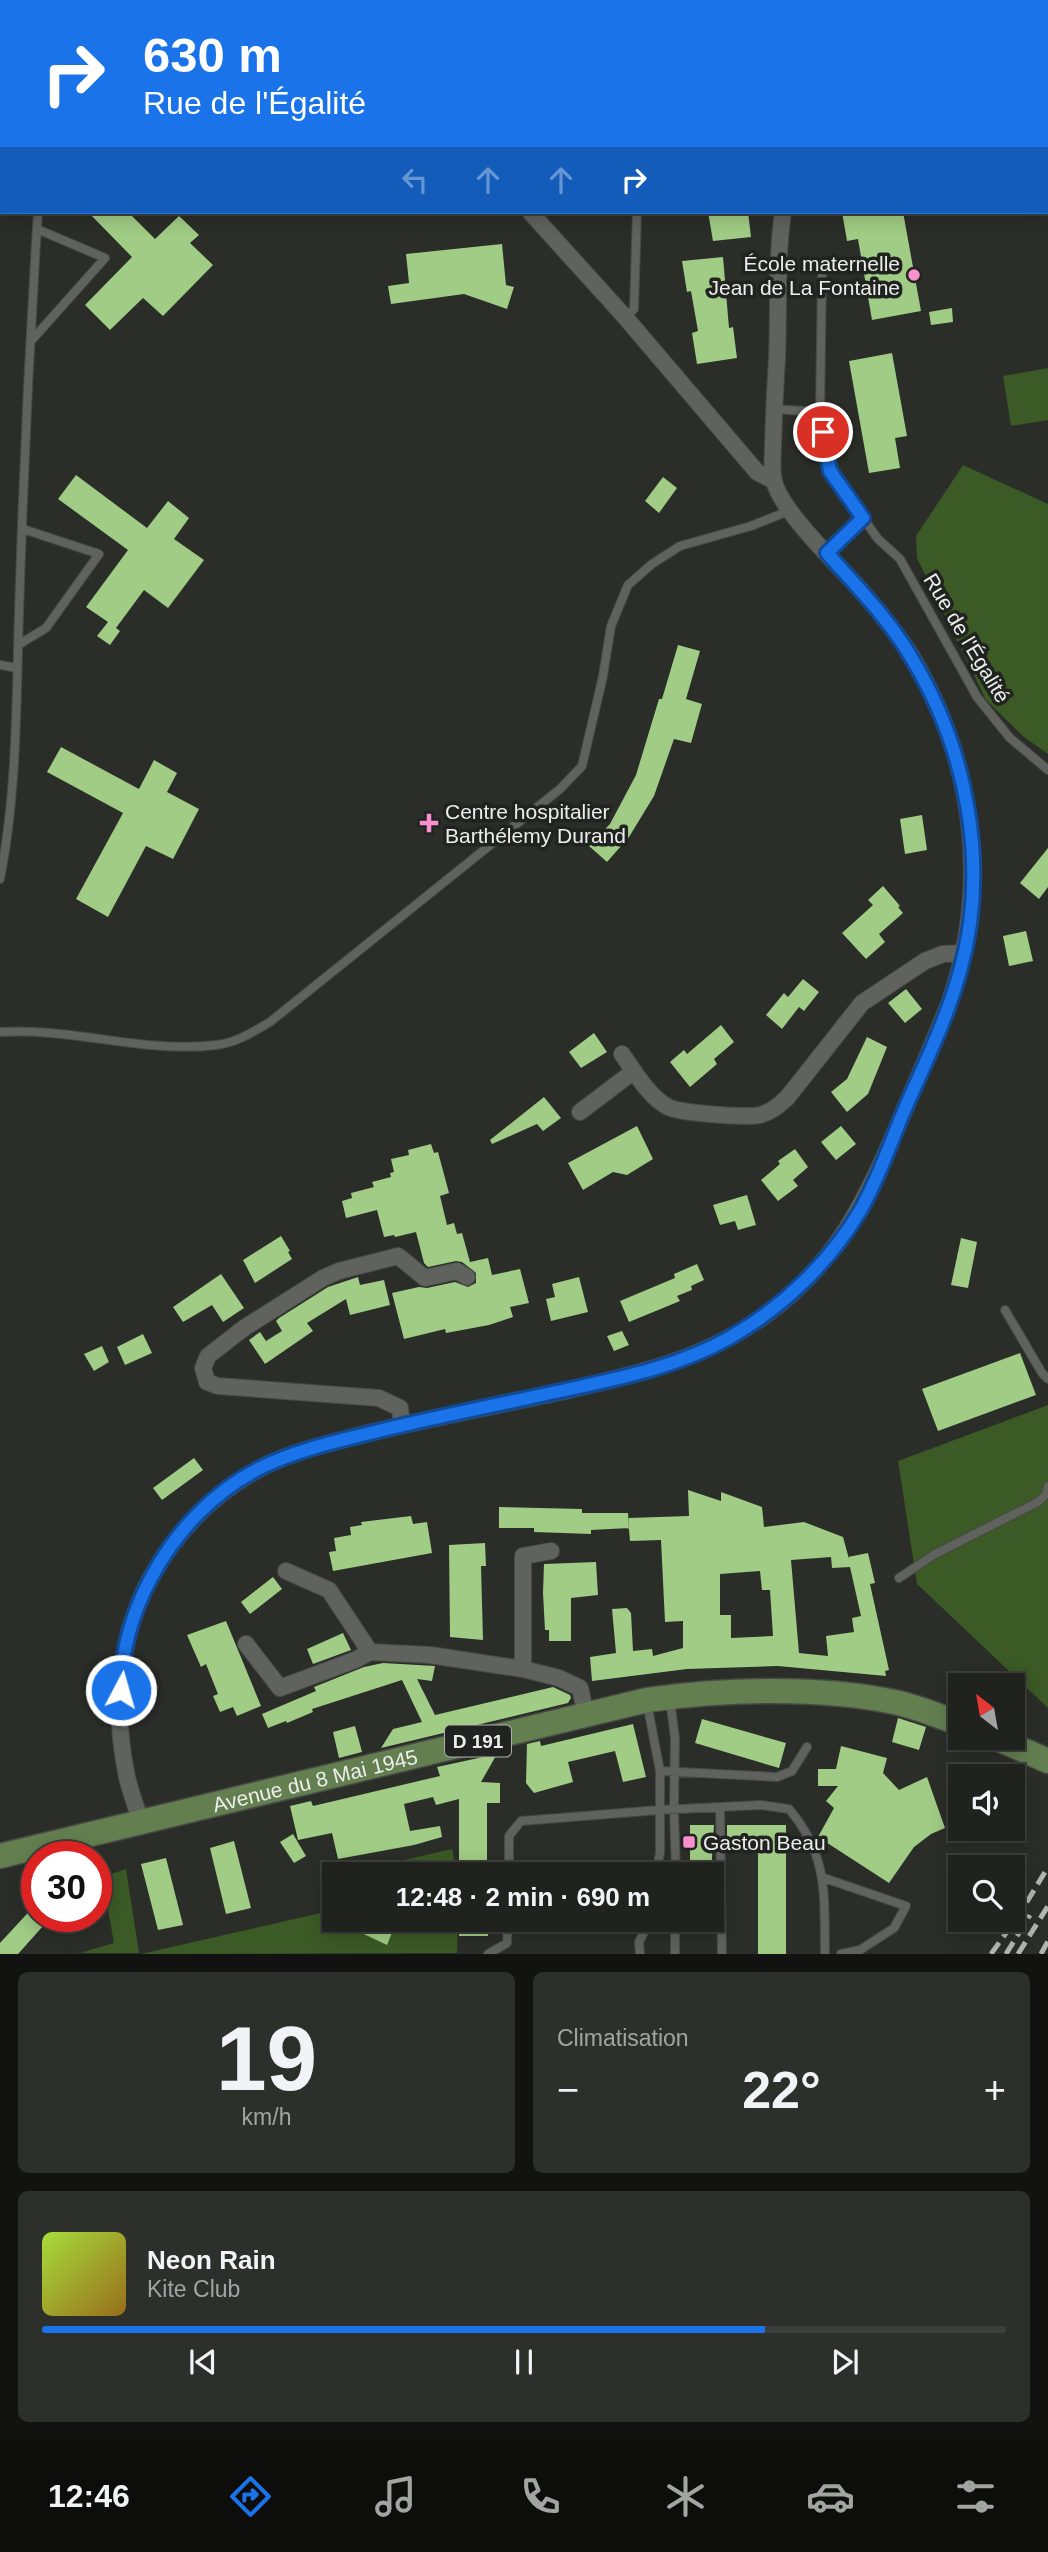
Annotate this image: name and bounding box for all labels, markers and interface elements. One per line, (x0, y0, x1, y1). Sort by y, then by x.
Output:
icon: right (28, 28, 119, 119)
text: 630 m (143, 28, 282, 82)
text: Rue de l'Égalité (143, 85, 366, 121)
icon: left (396, 161, 434, 199)
icon: ahead (469, 161, 507, 199)
icon: ahead (542, 161, 580, 199)
icon: right (615, 161, 653, 199)
place label: École maternelle Jean de La Fontaine (709, 252, 900, 299)
marker: École maternelle Jean de La Fontaine (906, 267, 922, 283)
pin (793, 402, 853, 462)
icon: arrive (804, 413, 842, 451)
street label: Rue de l'Égalité (919, 569, 1015, 707)
place label: Centre hospitalier Barthélemy Durand (445, 800, 626, 847)
marker: Centre hospitalier Barthélemy Durand (419, 813, 439, 833)
position arrow (84, 1653, 158, 1727)
north arrow (948, 1673, 1026, 1750)
map controls (948, 1673, 1025, 1932)
road number: D 191 (445, 1726, 511, 1756)
street label: Avenue du 8 Mai 1945 (210, 1744, 420, 1816)
button: sound (948, 1764, 1025, 1841)
place label: Gaston Beau (703, 1831, 826, 1854)
marker: Gaston Beau (681, 1834, 697, 1850)
speed limit sign: 30 (21, 1841, 112, 1932)
button: search (948, 1855, 1025, 1932)
text: 12:48 · 2 min · 690 m (396, 1882, 650, 1912)
text: 19 (216, 2008, 317, 2109)
text: Climatisation (557, 2025, 689, 2051)
text: 22° (742, 2061, 821, 2119)
text: − (557, 2069, 579, 2111)
text: + (984, 2069, 1006, 2111)
text: km/h (242, 2104, 291, 2130)
text: Neon Rain (147, 2245, 276, 2275)
text: Kite Club (147, 2276, 240, 2302)
icon: previous (184, 2343, 222, 2381)
icon: pause (505, 2343, 543, 2381)
icon: next (826, 2343, 864, 2381)
icon: directions (226, 2472, 275, 2521)
icon: music (371, 2472, 420, 2521)
icon: phone (516, 2472, 565, 2521)
icon: climate (661, 2472, 710, 2521)
icon: car (806, 2472, 855, 2521)
icon: filters (951, 2472, 1000, 2521)
text: 12:46 (48, 2478, 130, 2514)

